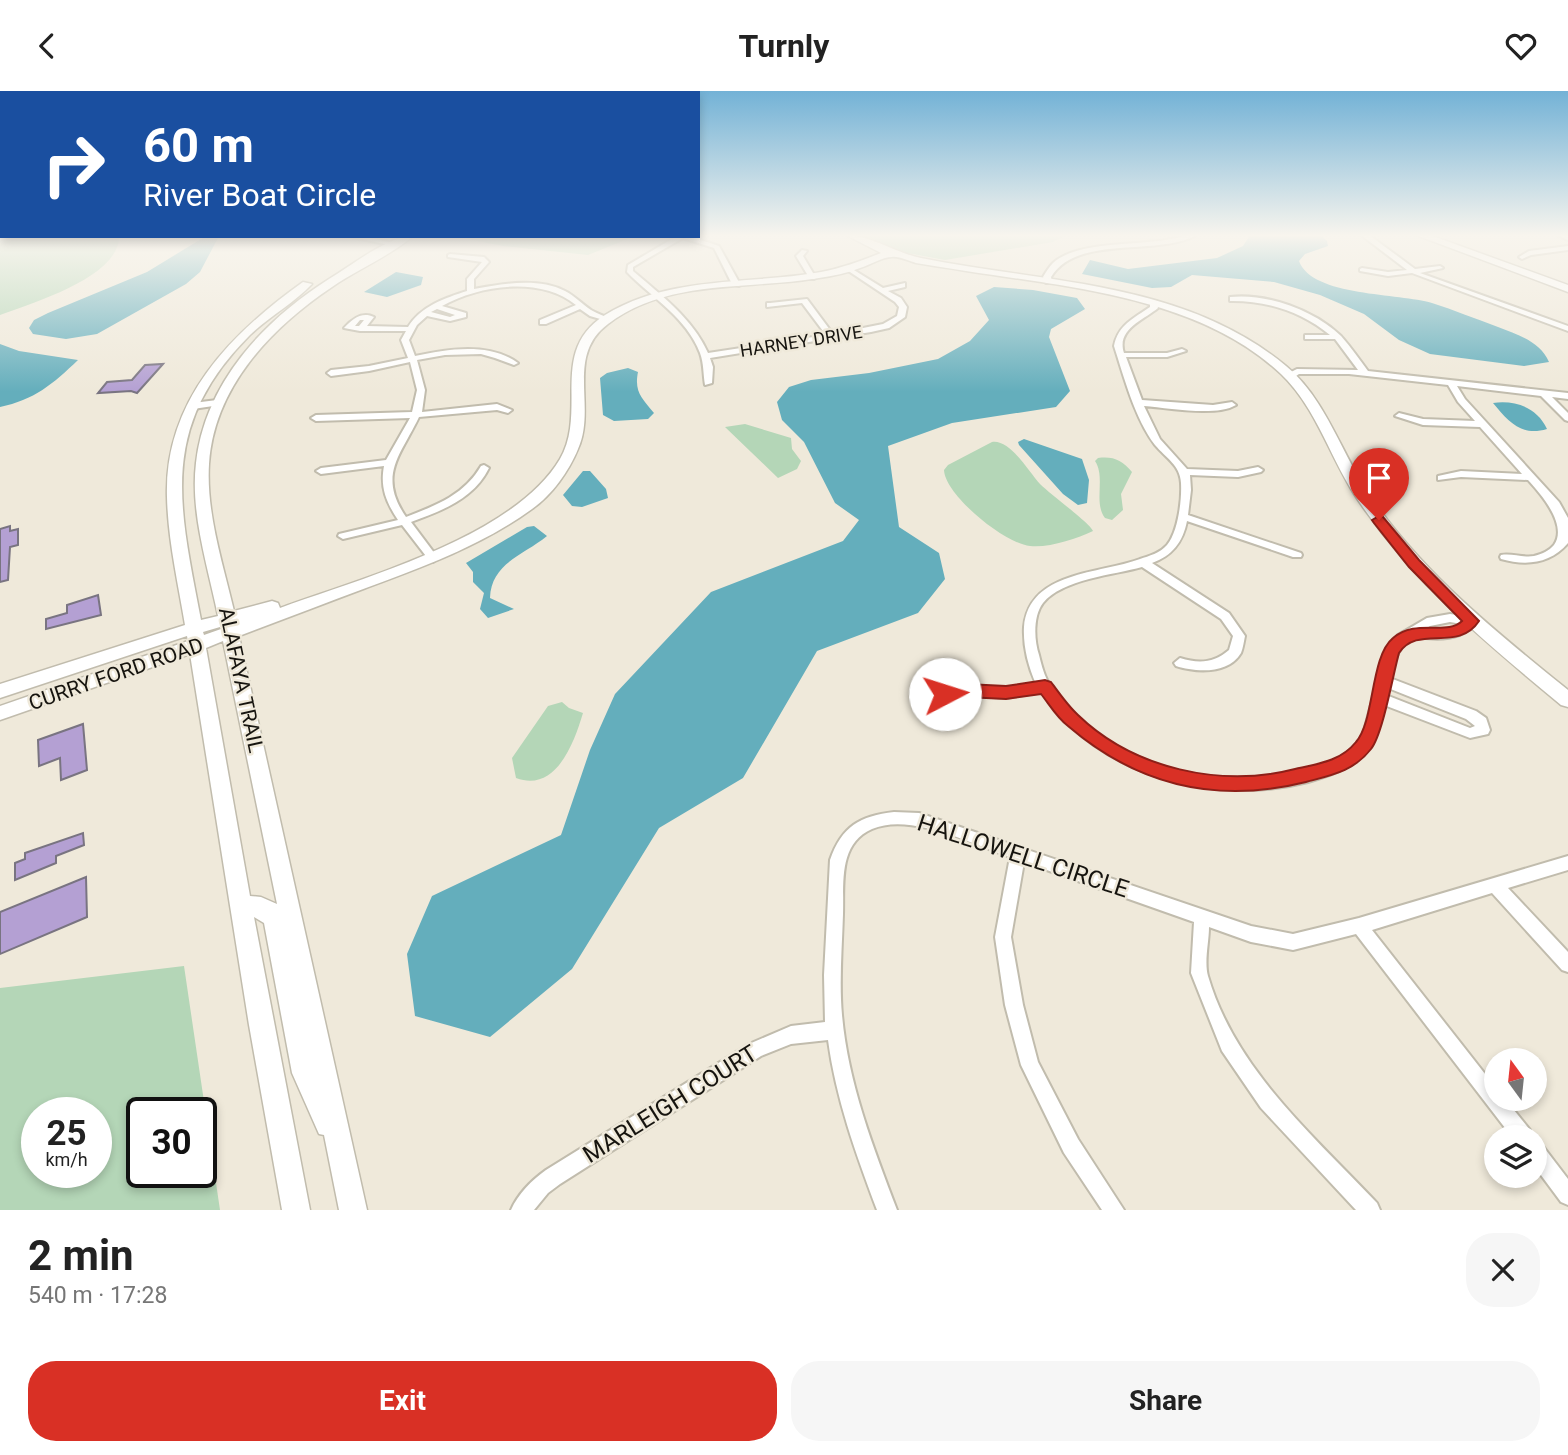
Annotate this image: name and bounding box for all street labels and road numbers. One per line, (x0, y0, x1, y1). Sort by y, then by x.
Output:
street label: HARNEY DRIVE (738, 321, 864, 361)
street label: ALAFAYA TRAIL (214, 605, 268, 755)
street label: CURRY FORD ROAD (26, 633, 206, 715)
street label: HALLOWELL CIRCLE (914, 809, 1132, 903)
street label: MARLEIGH COURT (578, 1039, 762, 1169)

